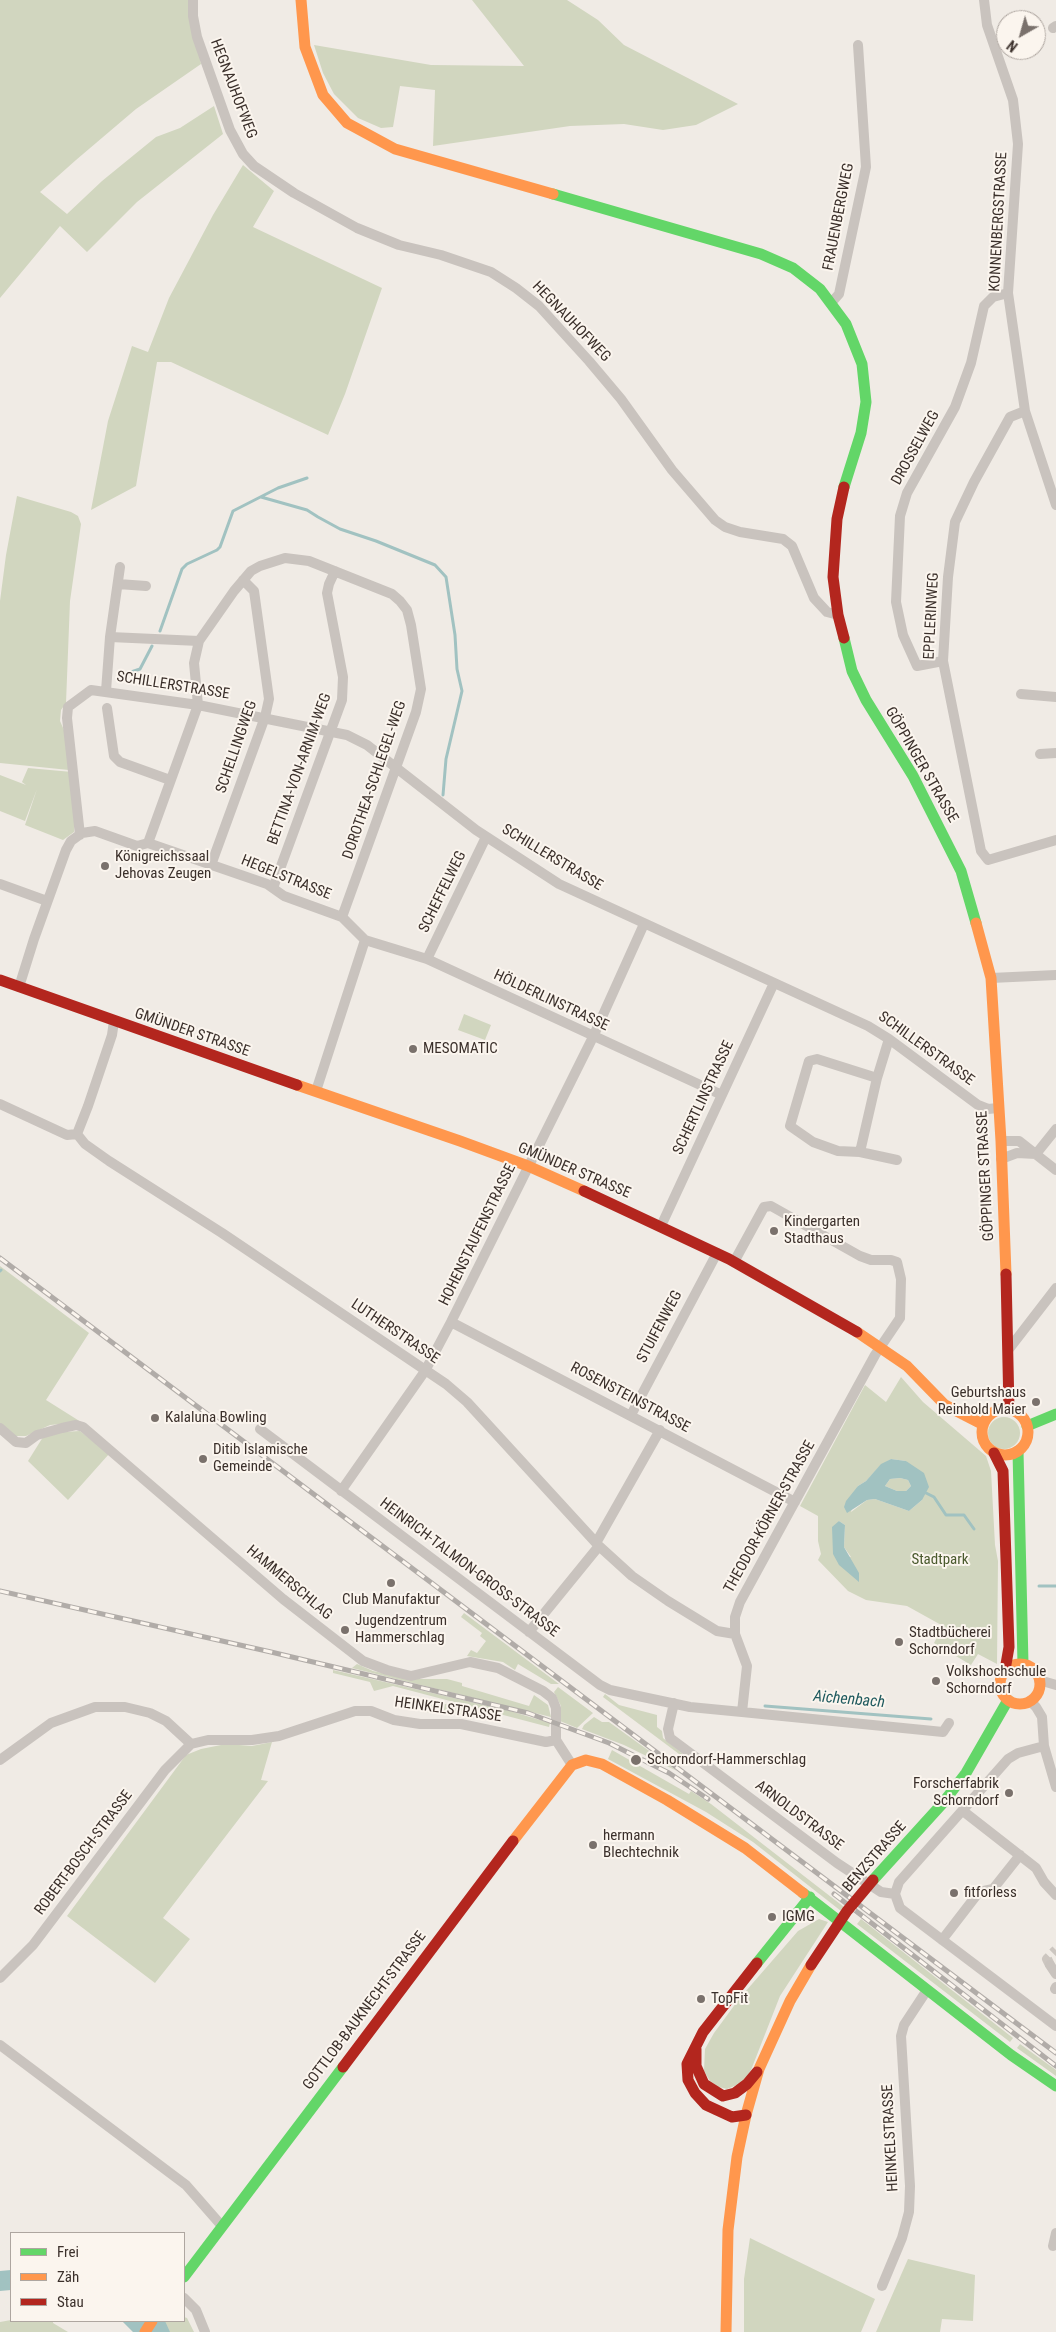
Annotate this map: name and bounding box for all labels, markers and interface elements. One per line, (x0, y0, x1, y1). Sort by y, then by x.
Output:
north arrow (996, 10, 1046, 60)
street label: HEGNAUHOFWEG (206, 37, 260, 141)
text: N (1004, 37, 1021, 55)
street label: KONNENBERGSTRASSE (986, 152, 1012, 292)
street label: FRAUENBERGWEG (820, 162, 858, 272)
street label: HEGNAUHOFWEG (528, 278, 614, 366)
street label: DROSSELWEG (888, 408, 944, 488)
street label: EPPLERINWEG (921, 572, 943, 660)
street label: SCHILLERSTRASSE (115, 668, 231, 704)
street label: BETTINA-VON-ARNIM-WEG (264, 691, 336, 847)
street label: SCHELLINGWEG (213, 698, 261, 796)
street label: DOROTHEA-SCHLEGEL-WEG (339, 698, 411, 862)
street label: GÖPPINGER STRASSE (881, 704, 961, 826)
street label: SCHILLERSTRASSE (498, 821, 606, 895)
place label: Königreichssaal Jehovas Zeugen (115, 848, 211, 883)
street label: SCHEFFELWEG (415, 848, 471, 936)
street label: HEGELSTRASSE (238, 852, 334, 904)
marker: Königreichssaal Jehovas Zeugen (99, 860, 111, 872)
street label: HÖLDERLINSTRASSE (491, 966, 611, 1036)
street label: GMÜNDER STRASSE (132, 1005, 252, 1061)
street label: SCHILLERSTRASSE (875, 1008, 977, 1090)
street label: SCHERTLINSTRASSE (670, 1038, 738, 1158)
place label: MESOMATIC (423, 1040, 498, 1058)
marker: MESOMATIC (407, 1043, 419, 1055)
street label: GÖPPINGER STRASSE (974, 1110, 998, 1242)
street label: GMÜNDER STRASSE (515, 1139, 633, 1203)
street label: HOHENSTAUFENSTRASSE (436, 1161, 520, 1309)
place label: Kindergarten Stadthaus (784, 1213, 860, 1248)
marker: Kindergarten Stadthaus (768, 1225, 780, 1237)
street label: STUIFENWEG (633, 1288, 687, 1366)
street label: LUTHERSTRASSE (347, 1296, 443, 1368)
street label: ROSENSTEINSTRASSE (567, 1359, 693, 1437)
place label: Geburtshaus Reinhold Maier (938, 1384, 1026, 1419)
marker: Geburtshaus Reinhold Maier (1030, 1396, 1042, 1408)
place label: Kalaluna Bowling (165, 1409, 267, 1427)
marker: Kalaluna Bowling (149, 1412, 161, 1424)
street label: THEODOR-KÖRNER-STRASSE (721, 1438, 819, 1596)
place label: Ditib Islamische Gemeinde (213, 1441, 308, 1476)
marker: Ditib Islamische Gemeinde (197, 1453, 209, 1465)
street label: HEINRICH-TALMON-GROSS-STRASSE (376, 1495, 562, 1641)
street label: HAMMERSCHLAG (242, 1542, 336, 1624)
park label: Stadtpark (911, 1551, 969, 1569)
marker: Club Manufaktur (385, 1577, 397, 1589)
place label: Club Manufaktur (342, 1591, 440, 1609)
place label: Jugendzentrum Hammerschlag (355, 1612, 447, 1647)
marker: Jugendzentrum Hammerschlag (339, 1624, 351, 1636)
place label: Stadtbücherei Schorndorf (909, 1624, 991, 1659)
marker: Stadtbücherei Schorndorf (893, 1636, 905, 1648)
place label: Volkshochschule Schorndorf (946, 1663, 1046, 1698)
marker: Volkshochschule Schorndorf (930, 1675, 942, 1687)
water label: Aichenbach (812, 1687, 886, 1713)
street label: HEINKELSTRASSE (393, 1694, 503, 1726)
place label: Schorndorf-Hammerschlag (647, 1751, 806, 1769)
marker: Schorndorf-Hammerschlag (629, 1753, 643, 1767)
place label: Forscherfabrik Schorndorf (913, 1775, 999, 1810)
street label: ARNOLDSTRASSE (751, 1777, 847, 1855)
street label: ROBERT-BOSCH-STRASSE (31, 1787, 137, 1919)
marker: Forscherfabrik Schorndorf (1003, 1787, 1015, 1799)
street label: BENZSTRASSE (839, 1818, 911, 1896)
place label: hermann Blechtechnik (603, 1827, 679, 1862)
marker: hermann Blechtechnik (587, 1839, 599, 1851)
place label: fitforless (964, 1884, 1017, 1902)
marker: fitforless (948, 1887, 960, 1899)
place label: IGMG (782, 1908, 815, 1926)
marker: IGMG (766, 1911, 778, 1923)
street label: GOTTLOB-BAUKNECHT-STRASSE (300, 1928, 430, 2094)
place label: TopFit (711, 1990, 748, 2008)
marker: TopFit (695, 1993, 707, 2005)
street label: HEINKELSTRASSE (879, 2084, 903, 2192)
legend (10, 2232, 185, 2322)
text: Frei (57, 2243, 79, 2261)
text: Zäh (57, 2268, 79, 2286)
text: Stau (57, 2293, 84, 2311)

